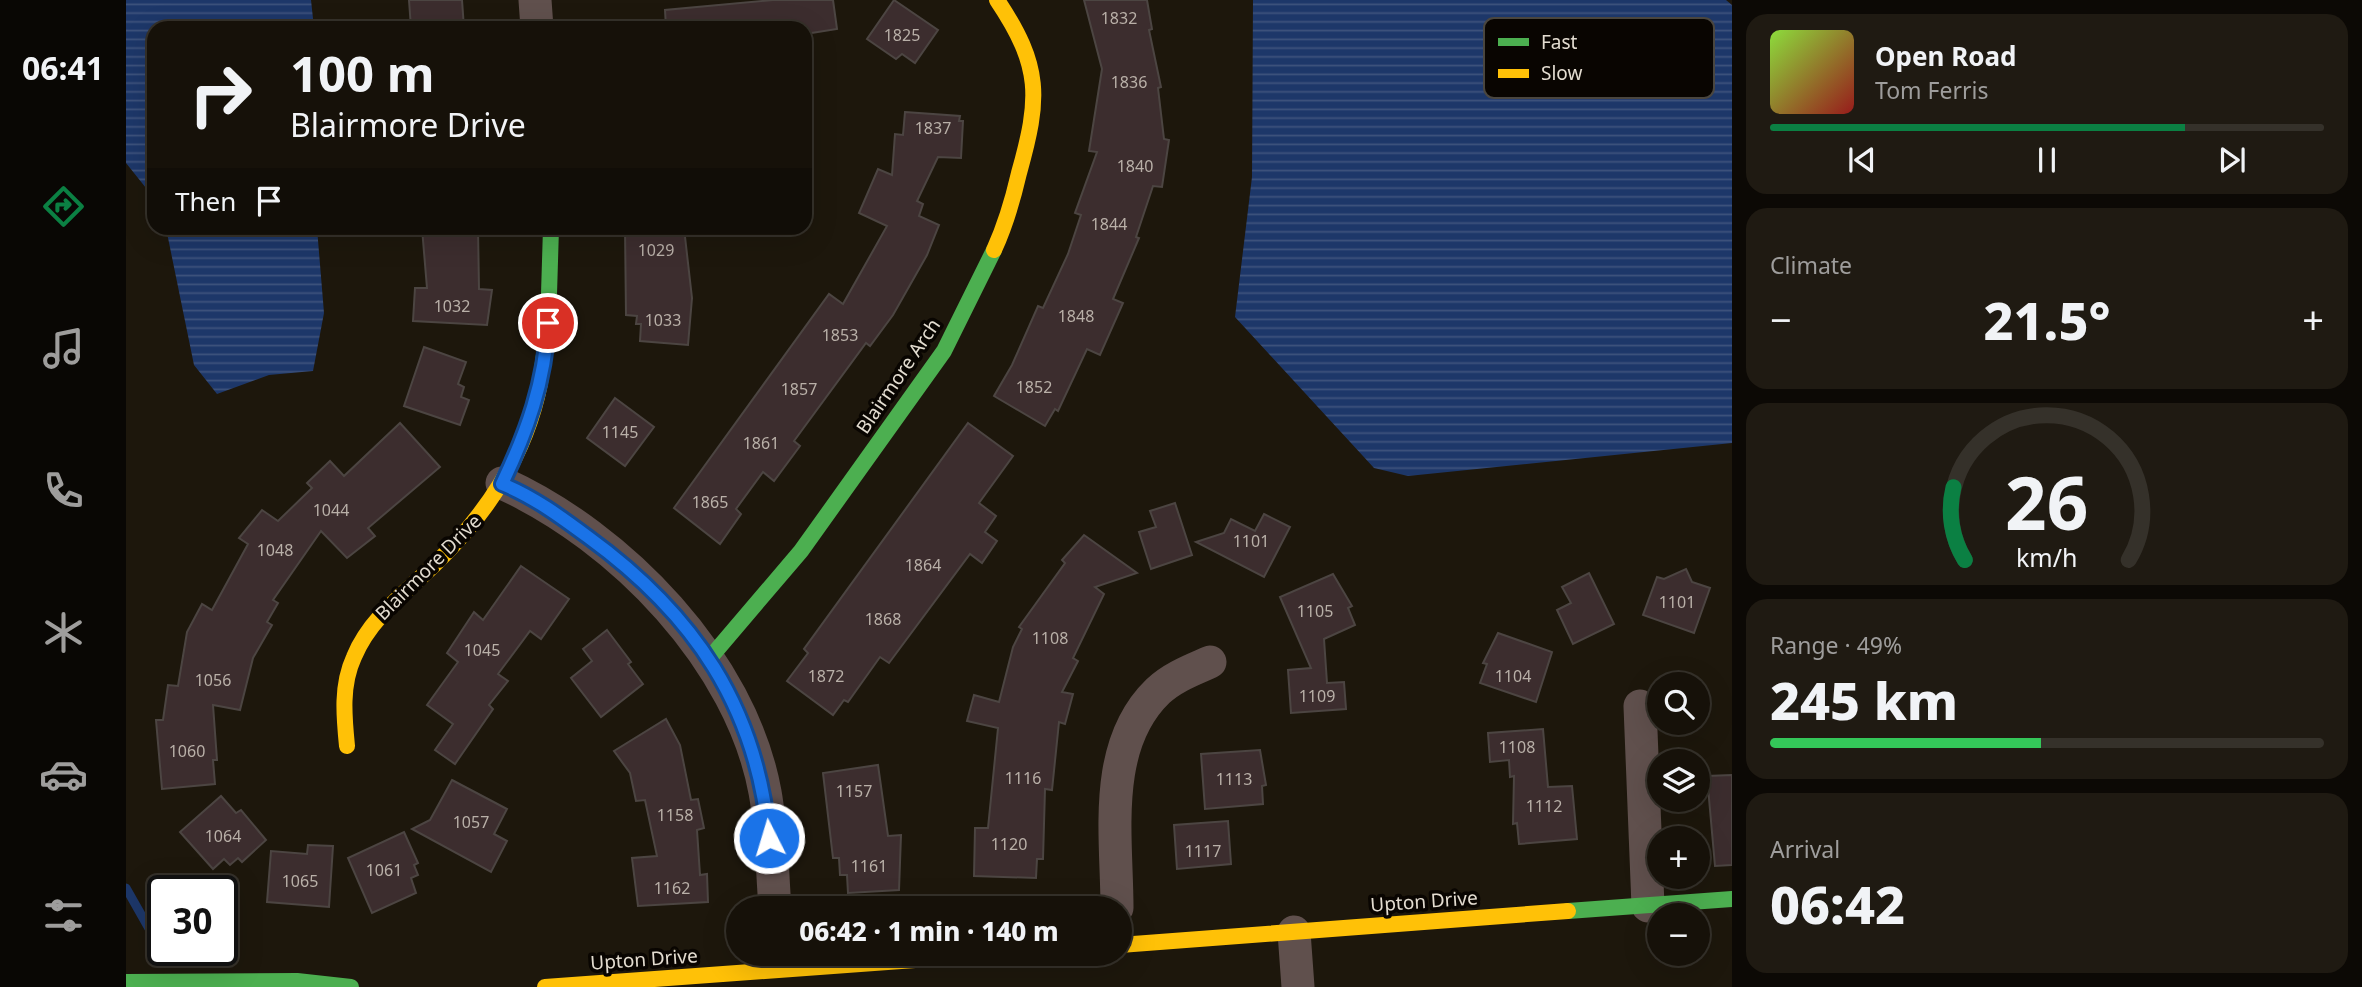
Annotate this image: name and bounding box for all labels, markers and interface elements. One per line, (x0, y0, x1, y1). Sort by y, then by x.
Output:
house number: 1832 (1101, 7, 1137, 29)
legend (1484, 18, 1714, 98)
house number: 1825 (884, 24, 920, 46)
text: Fast (1541, 29, 1578, 55)
text: Open Road (1875, 38, 2017, 74)
text: 100 m (290, 40, 435, 106)
text: 06:41 (22, 46, 104, 89)
icon: right (175, 49, 266, 140)
text: Slow (1541, 60, 1582, 86)
house number: 1836 (1111, 71, 1147, 93)
text: Tom Ferris (1875, 74, 1988, 106)
text: Blairmore Drive (290, 103, 526, 146)
house number: 1837 (915, 117, 951, 139)
icon: previous (1843, 141, 1881, 179)
icon: pause (2028, 141, 2066, 179)
icon: next (2213, 141, 2251, 179)
house number: 1840 (1117, 155, 1153, 177)
icon: directions (39, 182, 88, 231)
icon: arrive (250, 182, 288, 220)
text: Then (175, 183, 236, 219)
house number: 1844 (1091, 213, 1127, 235)
house number: 1029 (638, 239, 674, 261)
text: Climate (1770, 249, 1852, 281)
text: 21.5° (1984, 284, 2110, 355)
pin (518, 293, 578, 353)
text: − (1770, 293, 1792, 345)
text: + (2302, 293, 2324, 345)
house number: 1032 (434, 295, 470, 317)
icon: arrive (529, 304, 567, 342)
house number: 1848 (1058, 305, 1094, 327)
house number: 1033 (645, 309, 681, 331)
street label: Blairmore Arch (850, 313, 946, 439)
icon: music (39, 324, 88, 373)
house number: 1853 (822, 324, 858, 346)
house number: 1852 (1016, 376, 1052, 398)
house number: 1857 (781, 378, 817, 400)
house number: 1145 (602, 421, 638, 443)
house number: 1861 (743, 432, 779, 454)
text: 26 (2005, 452, 2089, 551)
icon: phone (39, 466, 88, 515)
house number: 1865 (692, 491, 728, 513)
house number: 1044 (313, 499, 349, 521)
street label: Blairmore Drive (369, 508, 487, 626)
house number: 1101 (1233, 530, 1269, 552)
house number: 1048 (257, 539, 293, 561)
text: km/h (2016, 539, 2078, 573)
house number: 1864 (905, 554, 941, 576)
house number: 1101 (1659, 591, 1695, 613)
house number: 1105 (1297, 600, 1333, 622)
icon: climate (39, 608, 88, 657)
house number: 1868 (865, 608, 901, 630)
house number: 1108 (1032, 627, 1068, 649)
text: Range · 49% (1770, 629, 1902, 661)
house number: 1045 (464, 639, 500, 661)
text: 245 km (1770, 664, 1958, 735)
house number: 1872 (808, 665, 844, 687)
house number: 1104 (1495, 665, 1531, 687)
house number: 1056 (195, 669, 231, 691)
map controls (1647, 672, 1710, 966)
button: search (1647, 672, 1710, 735)
house number: 1109 (1299, 685, 1335, 707)
house number: 1108 (1499, 736, 1535, 758)
house number: 1060 (169, 740, 205, 762)
button: layers (1647, 749, 1710, 812)
icon: car (39, 750, 88, 799)
house number: 1116 (1005, 767, 1041, 789)
house number: 1113 (1216, 768, 1252, 790)
house number: 1157 (836, 780, 872, 802)
house number: 1112 (1526, 795, 1562, 817)
position arrow (732, 801, 806, 875)
house number: 1158 (657, 804, 693, 826)
house number: 1057 (453, 811, 489, 833)
house number: 1064 (205, 825, 241, 847)
button: + (1647, 826, 1710, 889)
house number: 1120 (991, 833, 1027, 855)
text: Arrival (1770, 833, 1840, 865)
house number: 1117 (1185, 840, 1221, 862)
house number: 1161 (851, 855, 887, 877)
house number: 1061 (366, 859, 402, 881)
text: 06:42 (1770, 868, 1905, 939)
house number: 1065 (282, 870, 318, 892)
speed limit sign: 30 (147, 875, 238, 966)
house number: 1162 (654, 877, 690, 899)
street label: Upton Drive (1369, 884, 1479, 918)
icon: filters (39, 891, 88, 940)
button: − (1647, 903, 1710, 966)
text: 06:42 · 1 min · 140 m (799, 913, 1059, 949)
street label: Upton Drive (589, 942, 699, 976)

